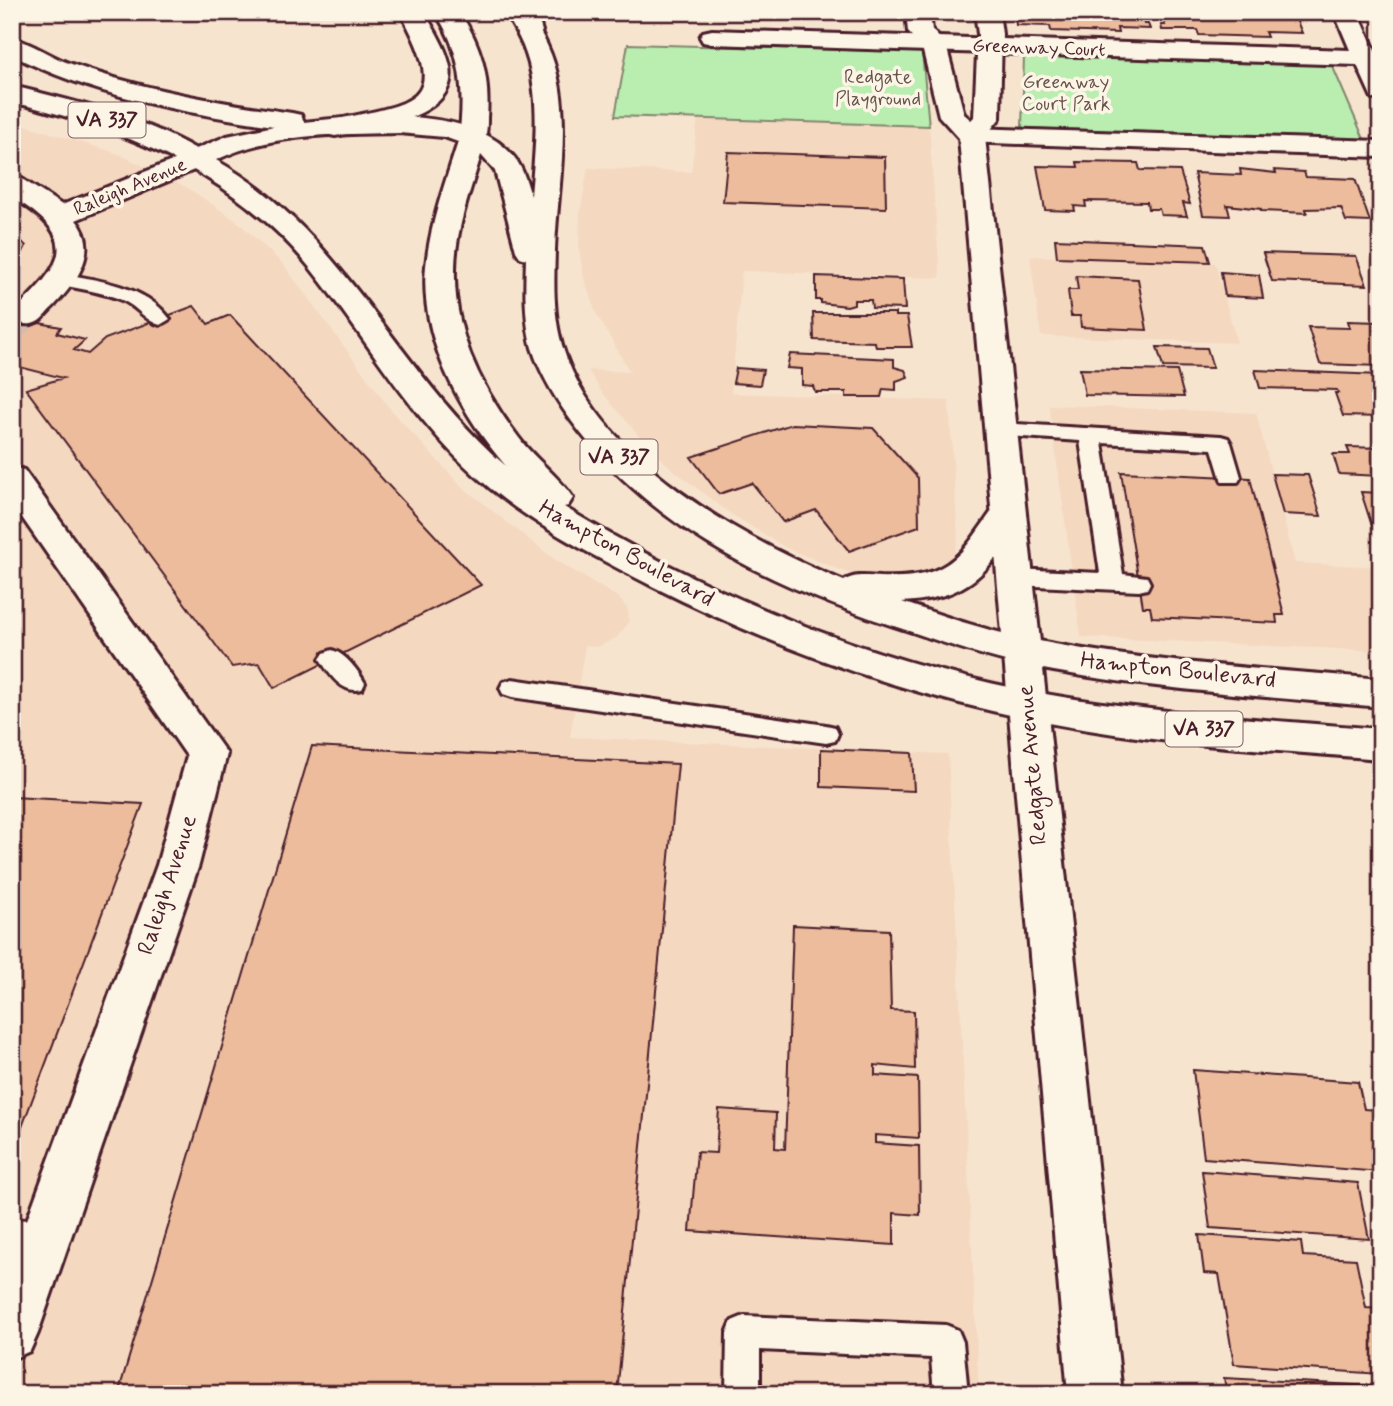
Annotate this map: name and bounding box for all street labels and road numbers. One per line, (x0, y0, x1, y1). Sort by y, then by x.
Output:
street label: Greenway Court (972, 33, 1106, 63)
road number: VA 337 (68, 102, 146, 138)
street label: Raleigh Avenue (70, 152, 191, 223)
road number: VA 337 (580, 440, 658, 475)
street label: Hampton Boulevard (533, 493, 719, 615)
street label: Hampton Boulevard (1079, 646, 1277, 696)
street label: Redgate Avenue (1011, 683, 1057, 846)
road number: VA 337 (1166, 712, 1242, 746)
street label: Raleigh Avenue (131, 811, 205, 959)

